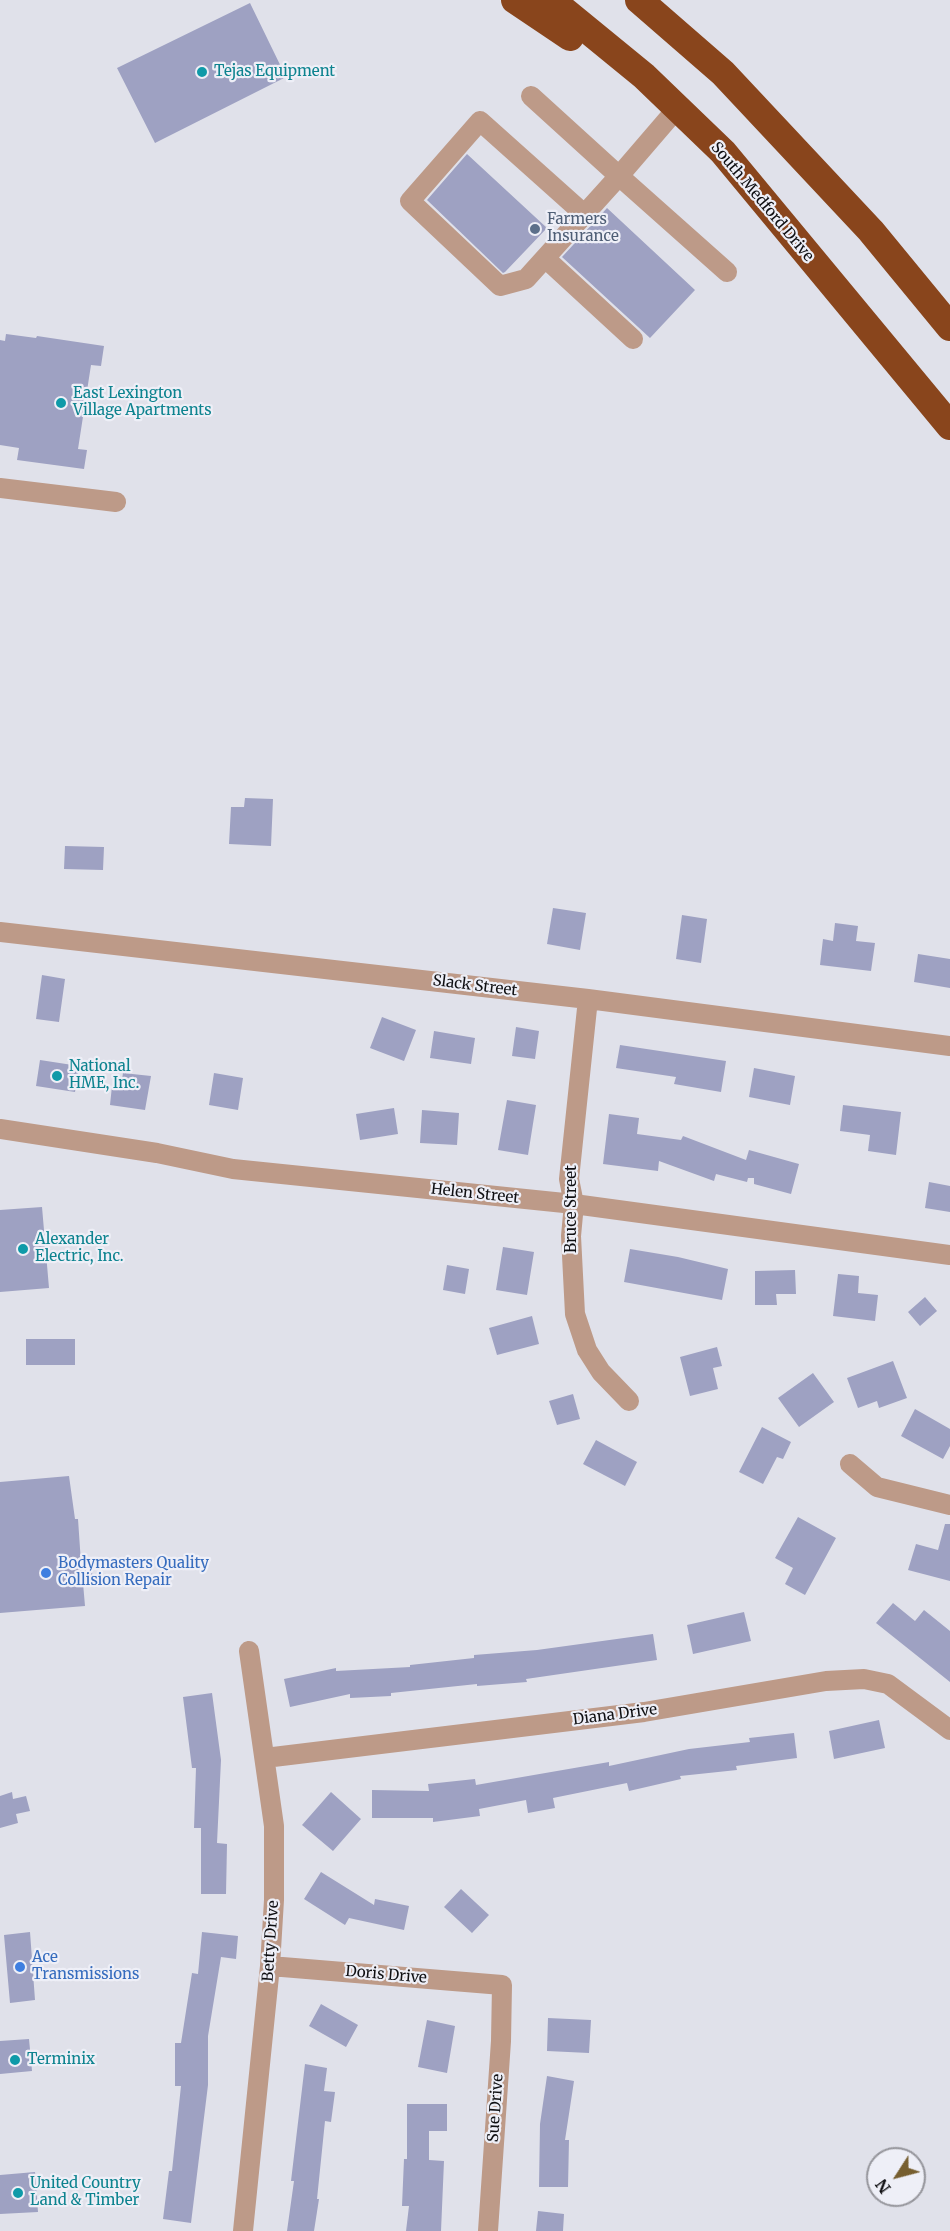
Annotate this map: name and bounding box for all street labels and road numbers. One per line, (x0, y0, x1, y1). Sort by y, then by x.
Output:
street label: South Medford Drive (707, 139, 817, 265)
street label: Slack Street (432, 972, 518, 1000)
street label: Bruce Street (563, 1165, 581, 1253)
street label: Helen Street (430, 1180, 520, 1208)
street label: Diana Drive (572, 1701, 658, 1729)
street label: Betty Drive (259, 1900, 283, 1982)
street label: Doris Drive (344, 1962, 428, 1988)
street label: Sue Drive (485, 2073, 507, 2143)

